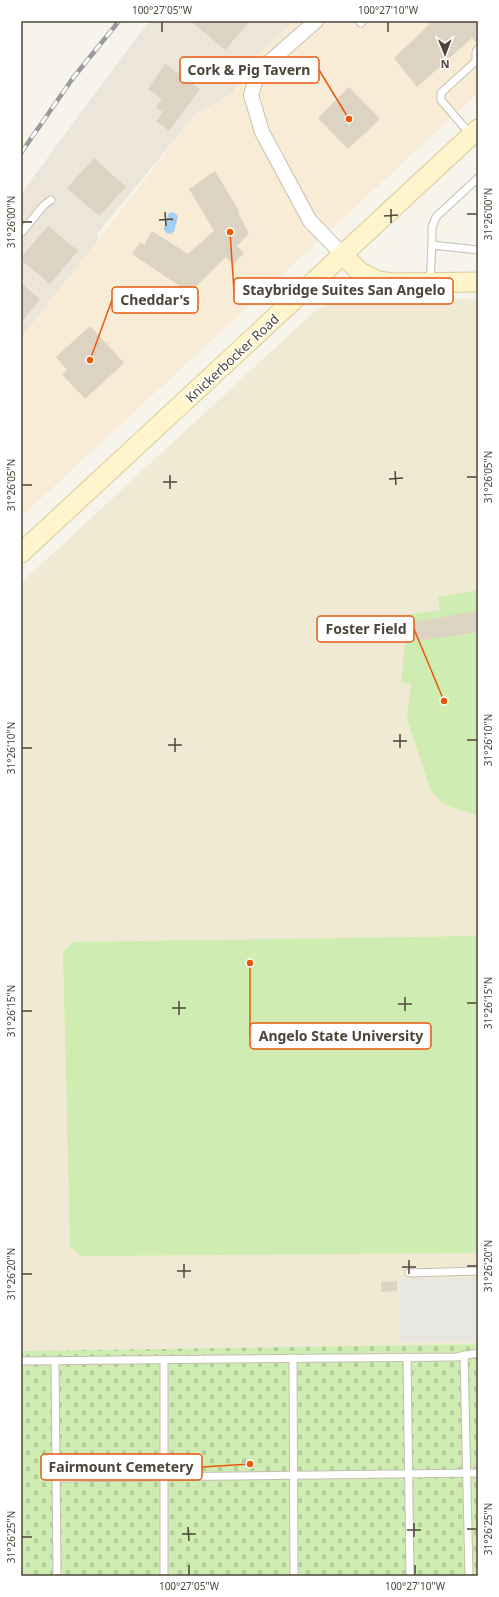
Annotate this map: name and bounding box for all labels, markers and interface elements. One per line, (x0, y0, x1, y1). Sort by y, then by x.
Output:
text: 100°27'05"W (132, 3, 193, 17)
text: 100°27'10"W (358, 3, 419, 17)
north arrow (425, 34, 465, 74)
callout: Cork & Pig Tavern (180, 57, 319, 83)
text: N (441, 57, 450, 72)
text: Cork & Pig Tavern (188, 60, 310, 79)
text: 31°26'00"N (481, 188, 495, 240)
text: 31°26'00"N (4, 196, 18, 248)
callout: Staybridge Suites San Angelo (234, 278, 453, 304)
text: Staybridge Suites San Angelo (242, 280, 446, 299)
callout: Cheddar's (112, 287, 198, 313)
text: Cheddar's (120, 290, 190, 309)
street label: Knickerbocker Road (181, 310, 283, 406)
text: 31°26'05"N (481, 451, 495, 503)
text: 31°26'05"N (4, 459, 18, 511)
callout: Foster Field (317, 616, 414, 642)
text: Foster Field (325, 619, 407, 638)
text: 31°26'10"N (481, 714, 495, 766)
text: 31°26'10"N (4, 722, 18, 774)
text: 31°26'15"N (481, 977, 495, 1029)
text: 31°26'15"N (4, 985, 18, 1037)
callout: Angelo State University (250, 1023, 431, 1049)
text: Angelo State University (259, 1026, 423, 1045)
text: 31°26'20"N (481, 1240, 495, 1292)
text: 31°26'20"N (4, 1248, 18, 1300)
callout: Fairmount Cemetery (41, 1454, 202, 1480)
text: Fairmount Cemetery (49, 1457, 193, 1476)
text: 31°26'25"N (481, 1503, 495, 1555)
text: 31°26'25"N (4, 1511, 18, 1563)
text: 100°27'05"W (159, 1579, 220, 1593)
text: 100°27'10"W (385, 1579, 446, 1593)

